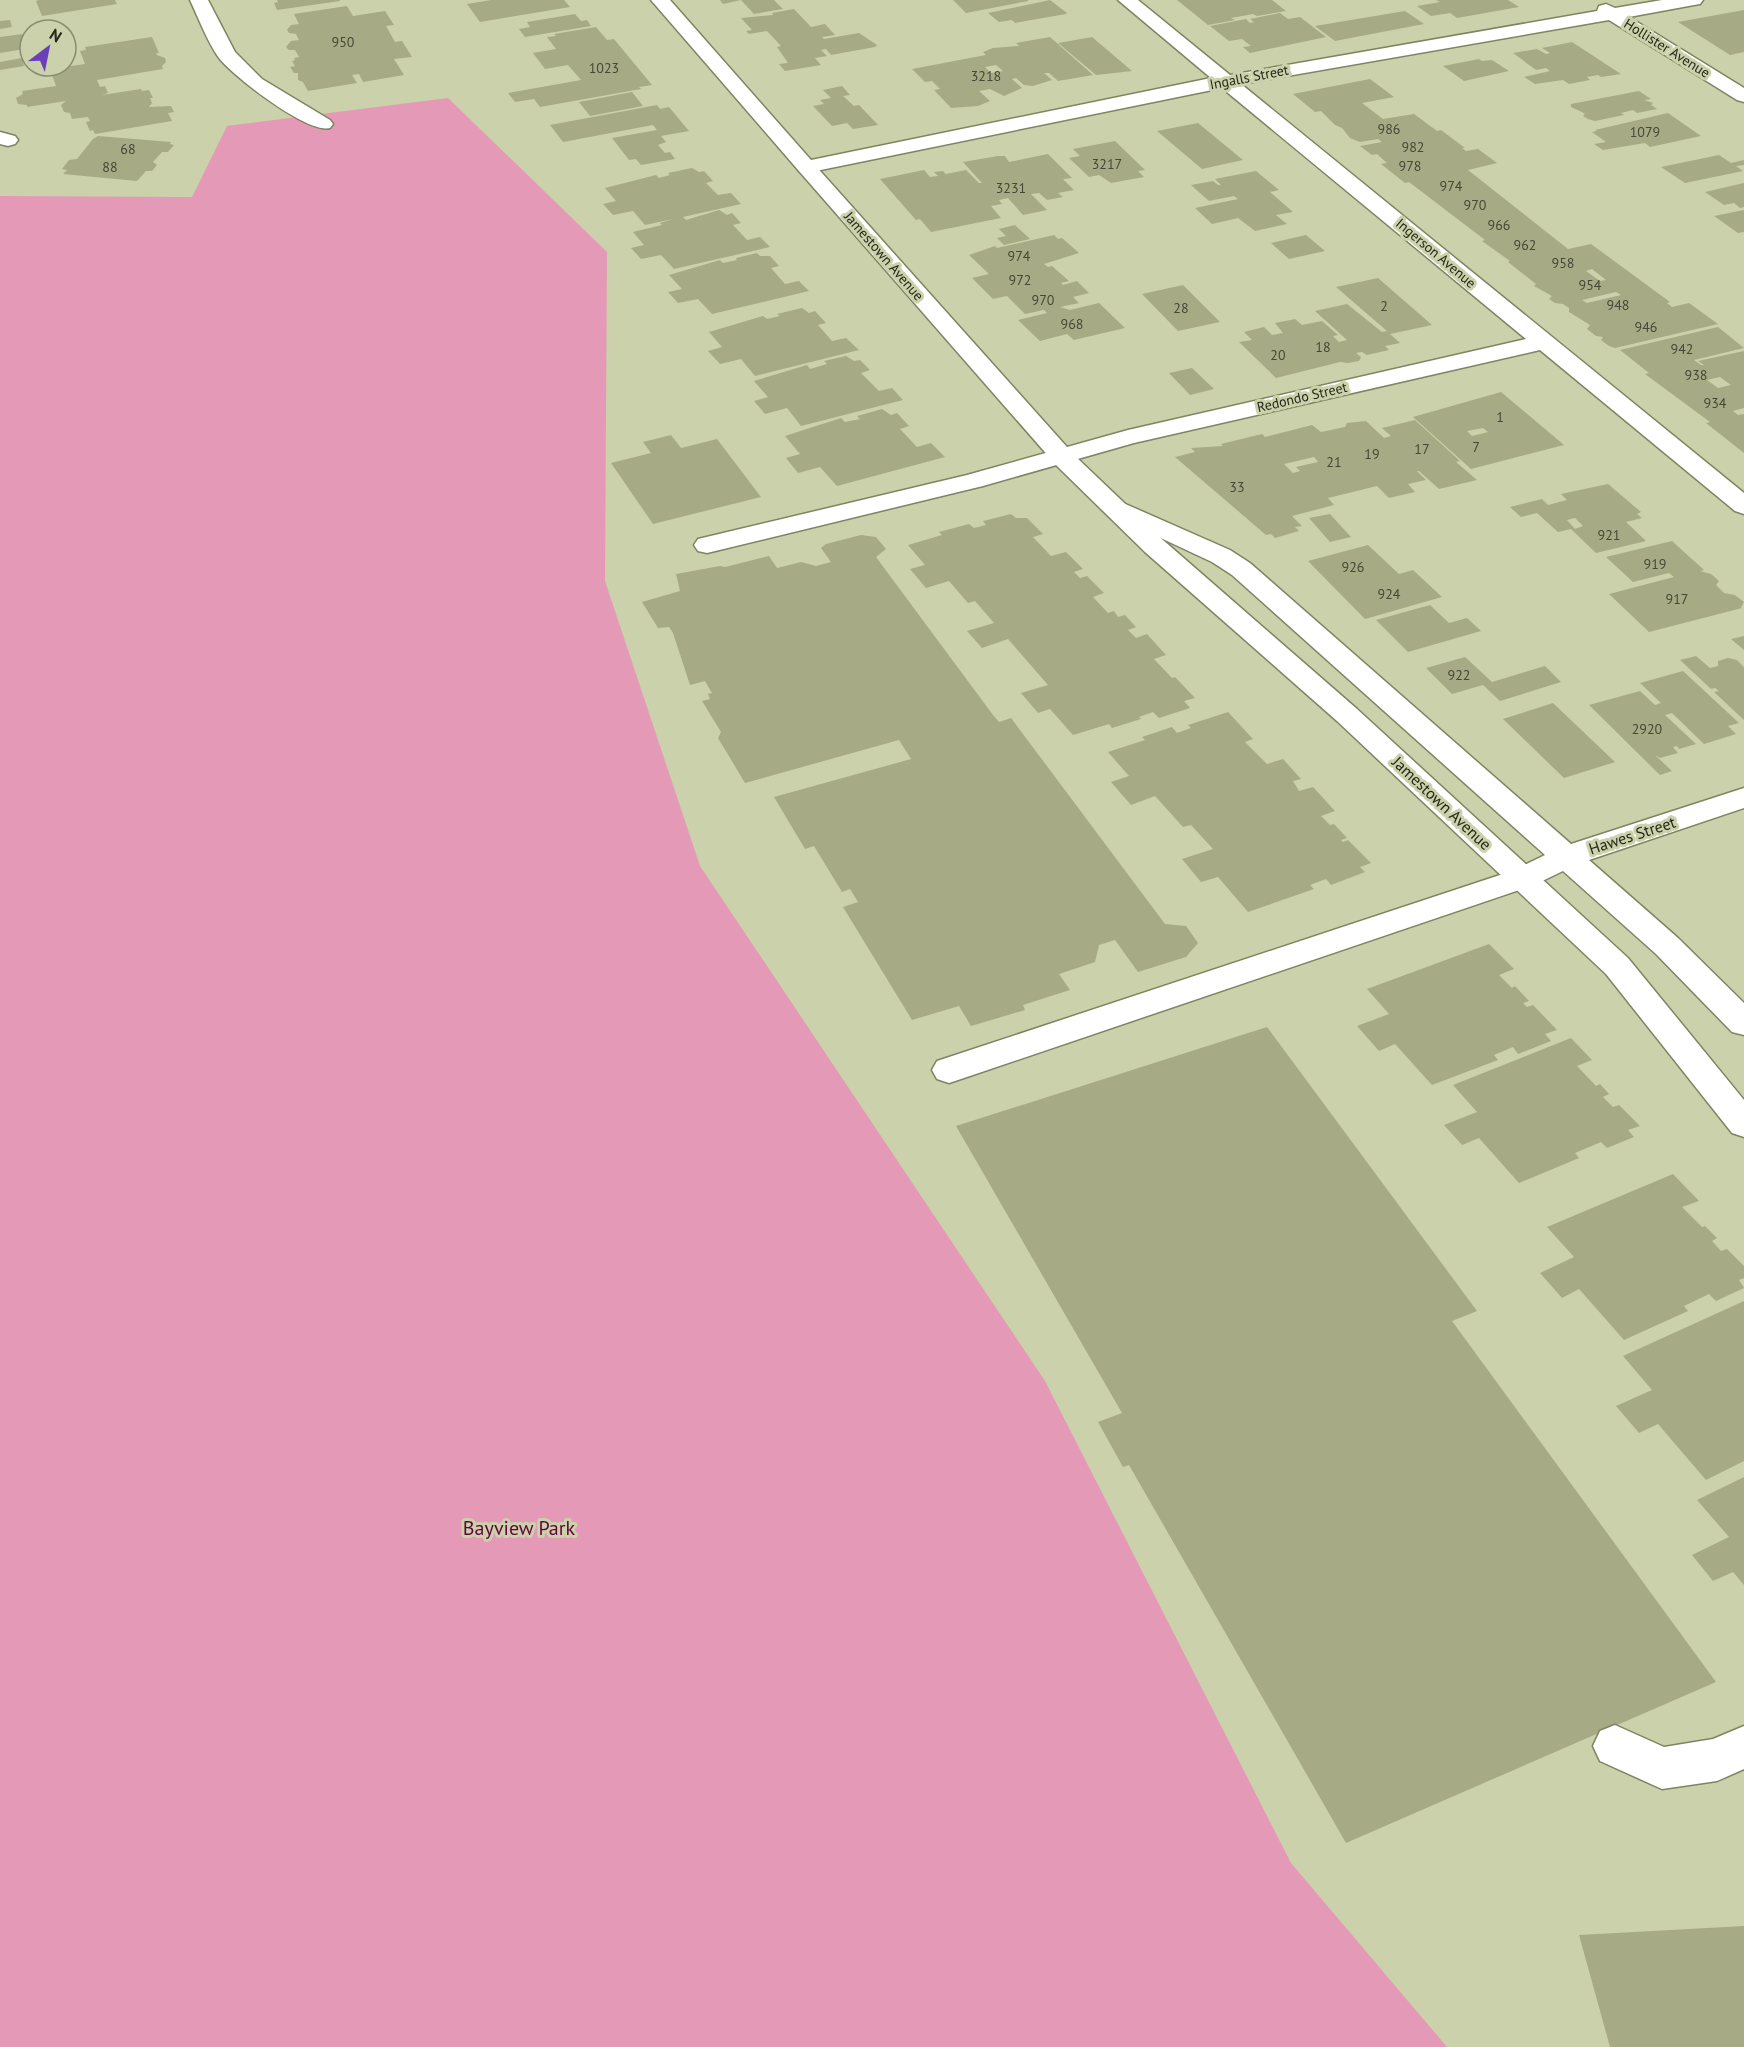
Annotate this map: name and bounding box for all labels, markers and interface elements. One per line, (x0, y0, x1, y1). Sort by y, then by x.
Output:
street label: Hollister Avenue (1621, 14, 1713, 82)
north arrow (18, 18, 78, 78)
text: N (46, 24, 66, 47)
house number: 950 (332, 33, 355, 51)
house number: 1023 (589, 59, 619, 77)
street label: Ingalls Street (1208, 61, 1290, 93)
house number: 3218 (971, 67, 1001, 85)
house number: 986 (1378, 120, 1400, 138)
house number: 1079 (1630, 123, 1660, 141)
house number: 982 (1402, 138, 1424, 156)
house number: 68 (120, 140, 136, 158)
house number: 3217 (1092, 155, 1122, 173)
house number: 978 (1399, 157, 1421, 175)
house number: 88 (102, 158, 118, 176)
house number: 974 (1440, 177, 1463, 195)
house number: 3231 (996, 179, 1026, 197)
house number: 970 (1464, 196, 1487, 214)
street label: Jamestown Avenue (840, 207, 928, 304)
street label: Ingerson Avenue (1392, 214, 1480, 292)
house number: 966 (1488, 216, 1510, 234)
house number: 962 (1514, 236, 1536, 254)
house number: 974 (1008, 247, 1031, 265)
house number: 958 (1552, 254, 1574, 272)
house number: 972 (1009, 271, 1031, 289)
house number: 954 (1579, 276, 1602, 294)
house number: 970 (1032, 291, 1055, 309)
house number: 948 (1607, 296, 1629, 314)
house number: 2 (1380, 297, 1388, 315)
house number: 28 (1173, 299, 1189, 317)
house number: 968 (1061, 315, 1083, 333)
house number: 946 (1635, 318, 1657, 336)
house number: 18 (1315, 338, 1331, 356)
house number: 942 (1671, 340, 1693, 358)
house number: 20 (1270, 346, 1286, 364)
house number: 938 (1685, 366, 1707, 384)
street label: Redondo Street (1255, 378, 1349, 416)
house number: 934 (1704, 394, 1727, 412)
house number: 1 (1496, 408, 1504, 426)
house number: 7 (1472, 438, 1480, 456)
house number: 17 (1414, 440, 1430, 458)
house number: 19 (1364, 445, 1380, 463)
house number: 21 (1326, 453, 1342, 471)
house number: 33 (1229, 478, 1245, 496)
house number: 921 (1598, 526, 1620, 544)
house number: 919 (1644, 555, 1666, 573)
house number: 926 (1342, 558, 1364, 576)
house number: 924 (1378, 585, 1401, 603)
house number: 917 (1666, 590, 1688, 608)
house number: 922 (1448, 666, 1470, 684)
house number: 2920 (1632, 720, 1663, 738)
street label: Jamestown Avenue (1388, 751, 1496, 854)
street label: Hawes Street (1586, 811, 1679, 858)
park label: Bayview Park (463, 1515, 576, 1541)

